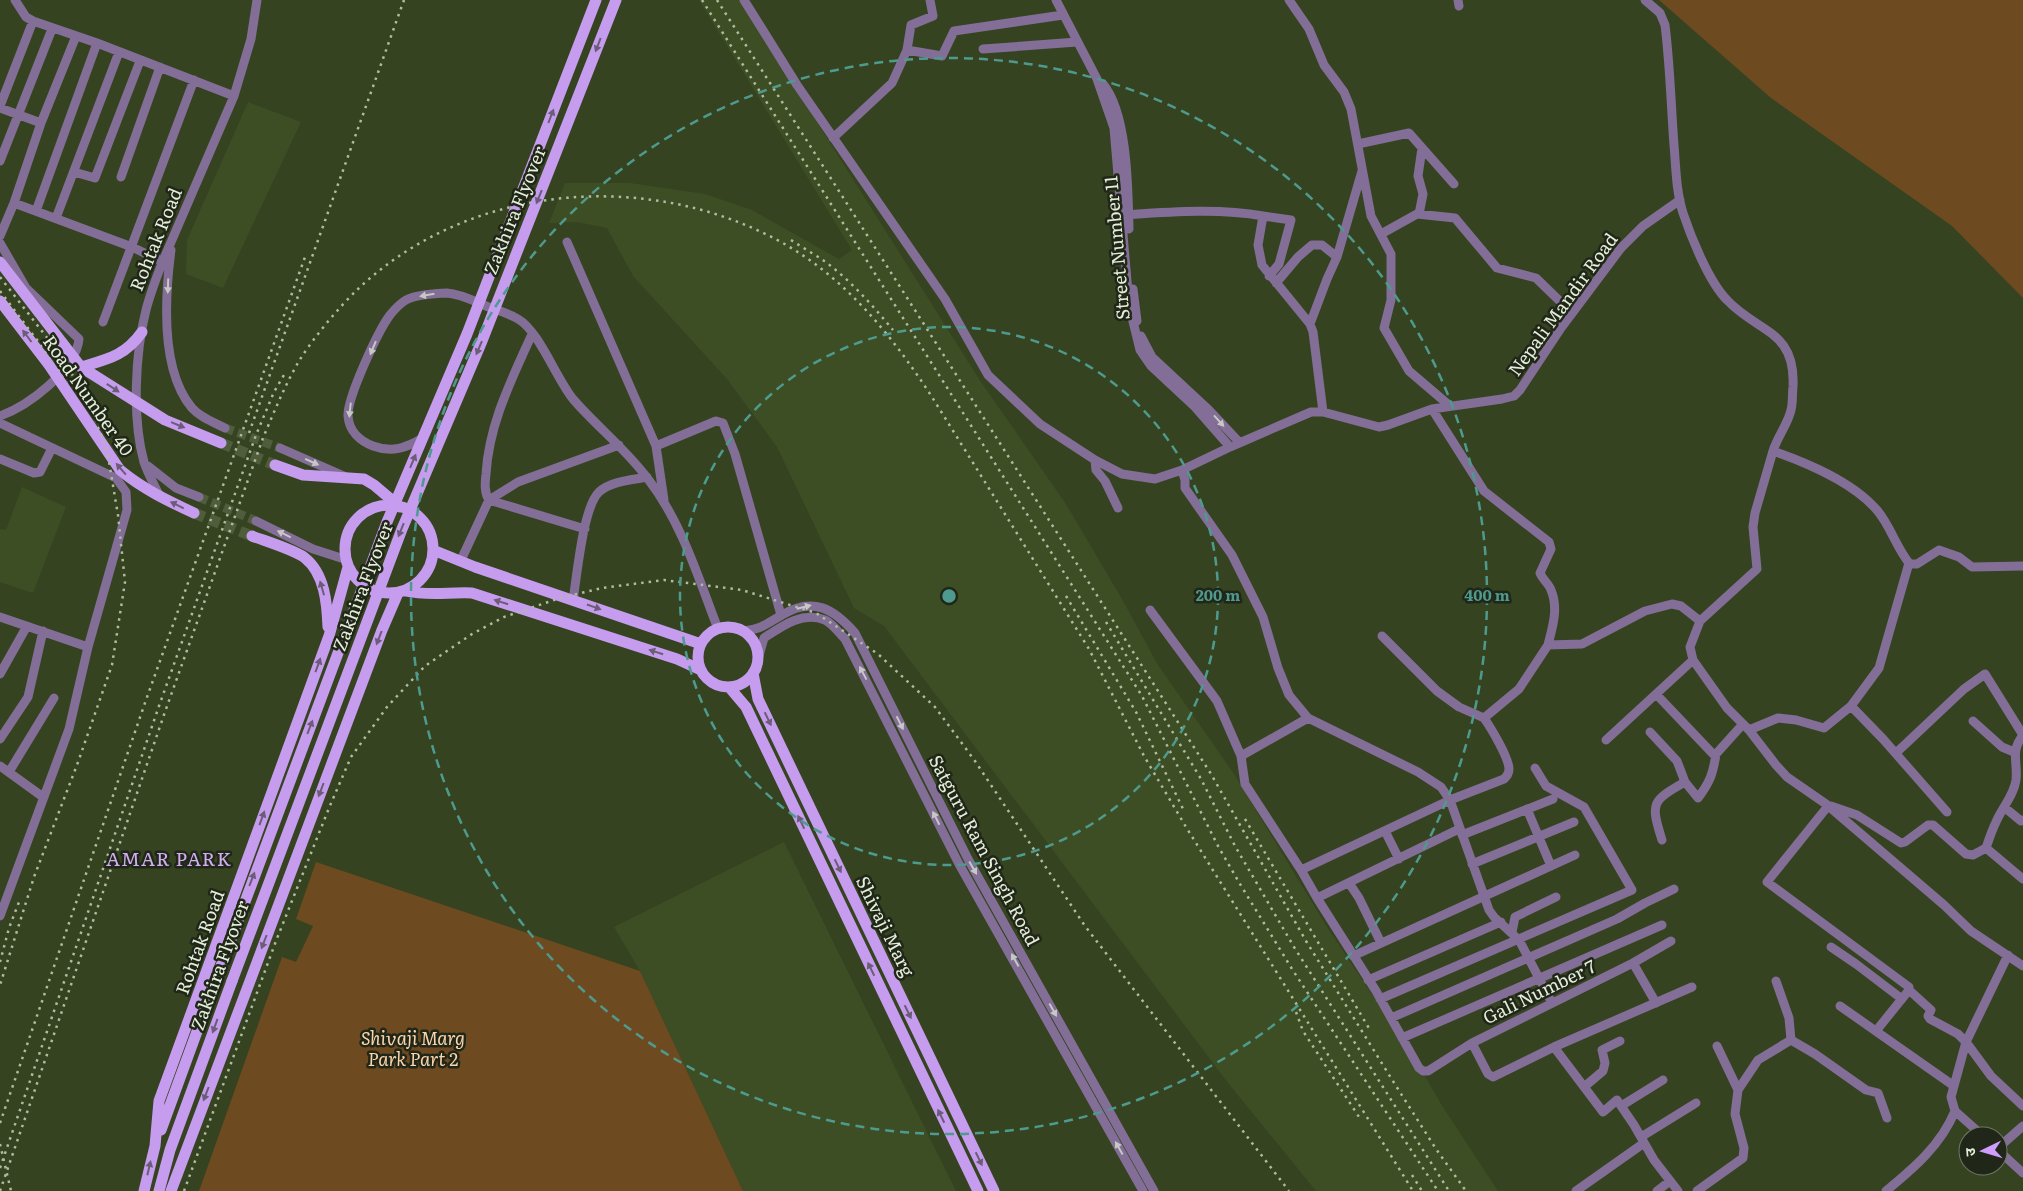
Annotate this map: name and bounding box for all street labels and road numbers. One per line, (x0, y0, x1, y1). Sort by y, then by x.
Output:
street label: Zakhira Flyover (476, 141, 552, 278)
street label: Street Number 11 (1096, 175, 1136, 321)
street label: Rohtak Road (122, 183, 188, 295)
street label: Nepali Mandir Road (1501, 227, 1623, 381)
street label: Road Number 40 (37, 329, 141, 461)
street label: Zakhira Flyover (325, 517, 399, 655)
street label: Satguru Ram Singh Road (923, 750, 1047, 950)
street label: Shivaji Marg (850, 871, 922, 982)
street label: Rohtak Road (168, 886, 230, 998)
street label: Zakhira Flyover (183, 896, 255, 1034)
street label: Gali Number 7 (1478, 952, 1600, 1030)

